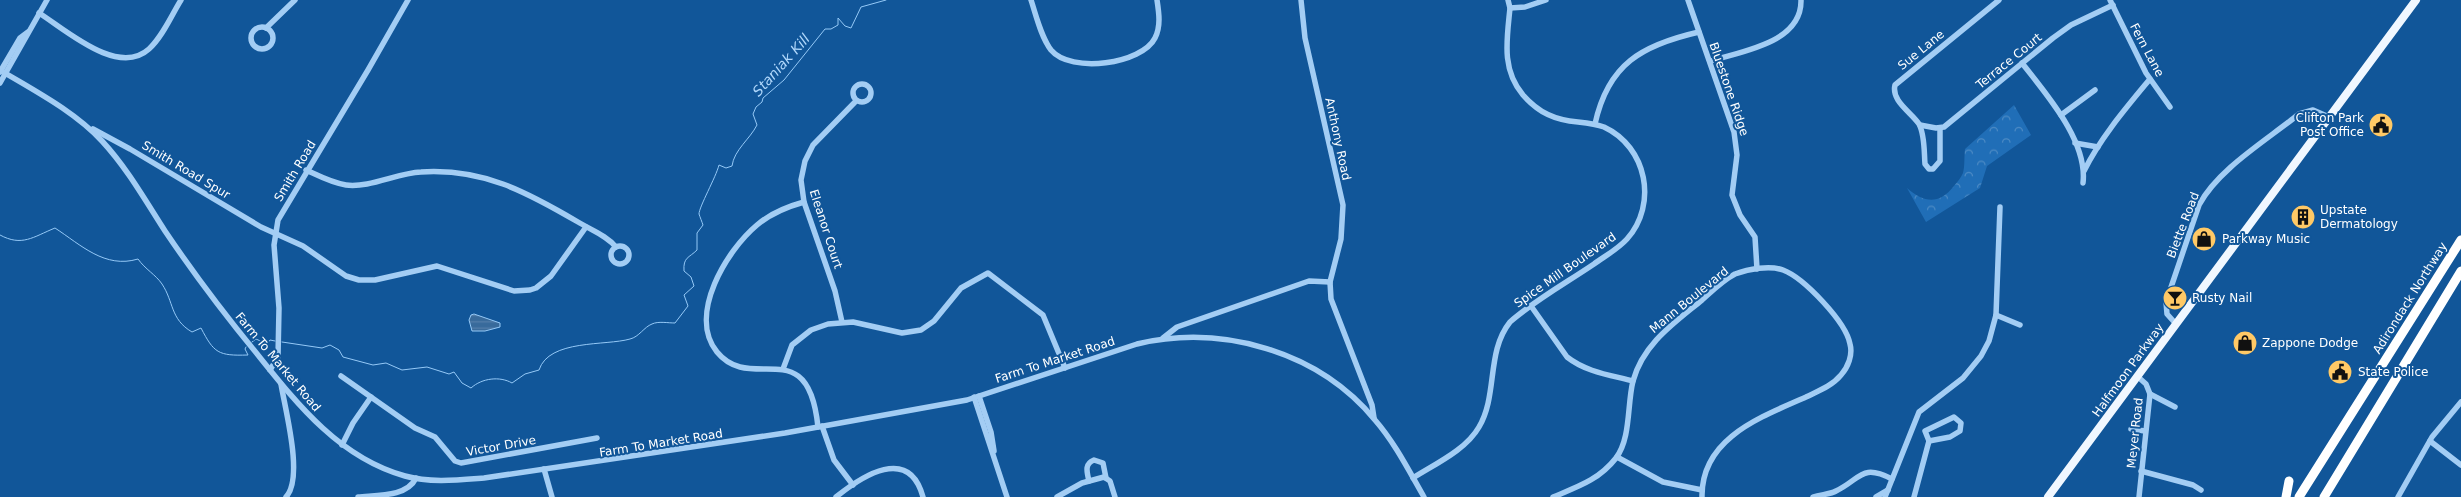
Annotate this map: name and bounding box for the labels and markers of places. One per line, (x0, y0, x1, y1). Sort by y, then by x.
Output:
place label: Clifton Park Post Office (2296, 111, 2364, 139)
public building icon: Clifton Park Post Office (2368, 112, 2394, 138)
place label: Upstate Dermatology (2320, 203, 2398, 231)
building icon: Upstate Dermatology (2290, 204, 2316, 230)
shop icon: Parkway Music (2191, 226, 2217, 252)
place label: Parkway Music (2222, 232, 2310, 246)
bar icon: Rusty Nail (2162, 285, 2188, 311)
place label: Rusty Nail (2192, 291, 2252, 305)
shop icon: Zappone Dodge (2232, 330, 2258, 356)
place label: Zappone Dodge (2262, 336, 2358, 350)
public building icon: State Police (2327, 359, 2353, 385)
place label: State Police (2358, 365, 2428, 379)

